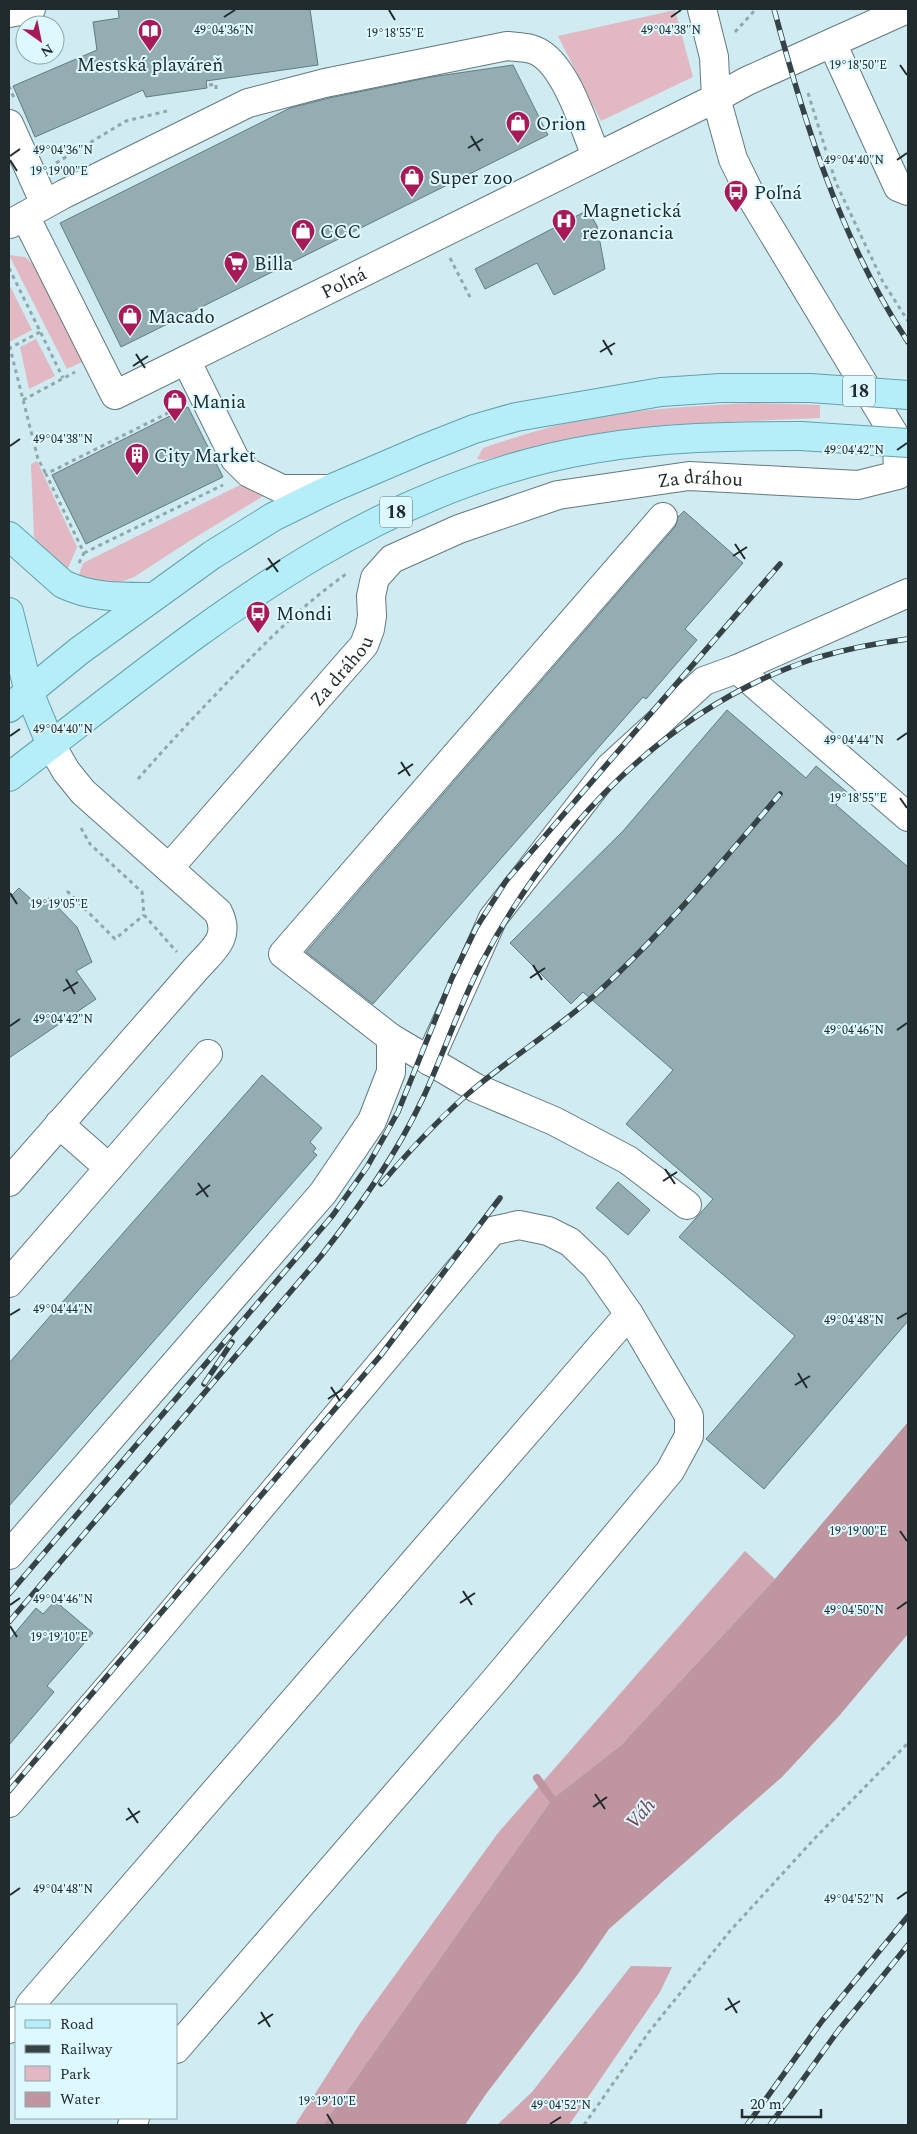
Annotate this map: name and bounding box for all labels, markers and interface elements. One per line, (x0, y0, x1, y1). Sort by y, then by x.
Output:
north arrow (15, 15, 65, 65)
library icon: Mestská plaváreň (137, 18, 163, 52)
text: 49°04'36"N (194, 21, 254, 40)
text: 49°04'38"N (641, 21, 701, 40)
text: 19°18'55"E (366, 24, 424, 43)
text: N (36, 39, 57, 62)
place label: Mestská plaváreň (77, 51, 223, 80)
text: 19°18'50"E (829, 56, 887, 75)
shop icon: Orion (505, 110, 531, 144)
place label: Orion (536, 110, 586, 139)
text: 49°04'36"N (33, 141, 93, 160)
text: 49°04'40"N (824, 151, 884, 170)
text: 19°19'00"E (30, 162, 88, 181)
shop icon: Super zoo (399, 164, 425, 198)
place label: Super zoo (430, 164, 513, 193)
bus stop icon: Poľná (723, 179, 749, 213)
place label: Poľná (754, 179, 803, 208)
place label: Magnetická rezonancia (582, 197, 682, 248)
hospital icon: Magnetická rezonancia (551, 208, 577, 242)
shop icon: CCC (290, 218, 316, 252)
place label: CCC (320, 218, 361, 247)
supermarket icon: Billa (223, 250, 249, 284)
place label: Billa (254, 250, 294, 279)
street label: Poľná (316, 260, 372, 307)
shop icon: Macado (117, 303, 143, 337)
place label: Macado (148, 303, 215, 332)
road number: 18 (843, 376, 875, 406)
shop icon: Mania (162, 388, 188, 422)
place label: Mania (192, 388, 246, 417)
text: 49°04'38"N (33, 430, 93, 449)
text: 49°04'42"N (824, 441, 884, 460)
building icon: City Market (124, 442, 150, 476)
place label: City Market (154, 442, 256, 471)
street label: Za dráhou (656, 462, 744, 496)
road number: 18 (380, 497, 412, 528)
bus stop icon: Mondi (245, 600, 271, 634)
place label: Mondi (276, 600, 332, 629)
street label: Za dráhou (303, 632, 382, 714)
text: 49°04'40"N (33, 720, 93, 739)
text: 49°04'44"N (824, 731, 884, 750)
text: 19°18'55"E (829, 789, 887, 808)
text: 19°19'05"E (30, 895, 88, 914)
text: 49°04'42"N (33, 1010, 93, 1029)
text: 49°04'46"N (824, 1021, 884, 1040)
text: 49°04'44"N (33, 1300, 93, 1319)
text: 49°04'48"N (824, 1311, 884, 1330)
text: 19°19'00"E (829, 1522, 887, 1541)
text: 49°04'46"N (33, 1590, 93, 1609)
text: 49°04'50"N (824, 1601, 884, 1620)
text: 19°19'10"E (30, 1628, 88, 1647)
water label: Váh (619, 1791, 663, 1836)
text: 49°04'48"N (33, 1880, 93, 1899)
text: 49°04'52"N (824, 1890, 884, 1909)
legend (15, 2004, 178, 2119)
text: Road (60, 2013, 94, 2036)
text: Railway (60, 2038, 113, 2061)
text: Park (60, 2063, 91, 2086)
scale bar (742, 2086, 821, 2118)
text: Water (60, 2088, 100, 2111)
text: 19°19'10"E (298, 2092, 356, 2111)
text: 20 m (750, 2093, 782, 2116)
text: 49°04'52"N (531, 2096, 591, 2115)

